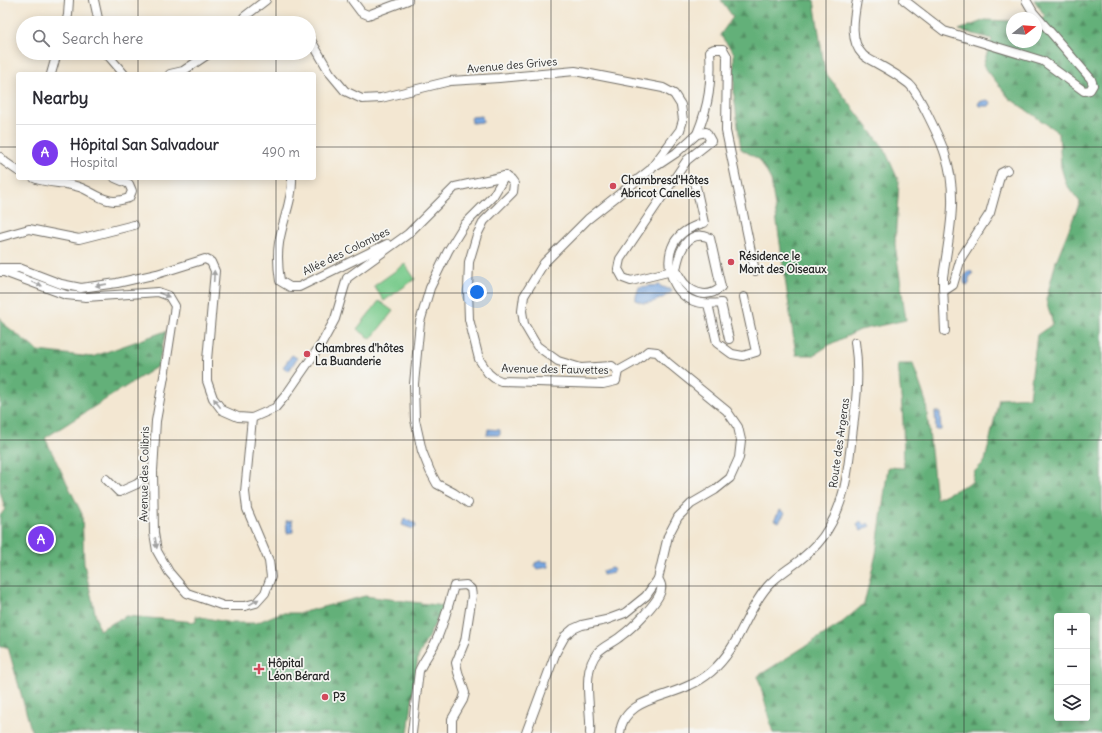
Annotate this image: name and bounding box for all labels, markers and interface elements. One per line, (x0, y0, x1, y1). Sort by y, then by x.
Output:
north arrow (1006, 12, 1042, 48)
search box (16, 16, 316, 60)
icon: search (30, 27, 52, 49)
text: Search here (62, 29, 143, 48)
street label: Avenue des Grives (466, 54, 558, 76)
text: Nearby (32, 87, 88, 109)
text: Hôpital San Salvadour (70, 135, 219, 154)
text: A (41, 144, 49, 161)
text: 490 m (262, 144, 300, 161)
text: Hospital (70, 154, 118, 171)
place label: Chambresd'Hôtes Abricot Canelles (621, 173, 709, 200)
marker: Chambresd'Hôtes Abricot Canelles (608, 181, 618, 191)
street label: Allée des Colombes (300, 224, 392, 278)
place label: Résidence le Mont des Oiseaux (739, 249, 827, 276)
marker: Résidence le Mont des Oiseaux (726, 257, 736, 267)
one-way arrow (211, 270, 218, 282)
one-way arrow (31, 282, 43, 288)
one-way arrow (95, 282, 107, 288)
your location (467, 282, 487, 302)
one-way arrow (158, 291, 170, 298)
place label: Chambres d'hôtes La Buanderie (315, 341, 404, 368)
marker: Chambres d'hôtes La Buanderie (302, 349, 312, 359)
street label: Avenue des Fauvettes (501, 361, 609, 377)
street label: Route des Argeras (826, 397, 852, 489)
one-way arrow (213, 398, 221, 409)
street label: Avenue des Colibris (136, 426, 152, 522)
pin: A (28, 524, 54, 554)
one-way arrow (153, 537, 159, 549)
one-way arrow (248, 599, 259, 606)
map controls (1054, 613, 1090, 721)
button: + (1054, 613, 1090, 649)
button: − (1054, 649, 1090, 685)
place label: Hôpital Léon Bérard (268, 656, 330, 683)
marker: Hôpital Léon Bérard (253, 663, 265, 675)
button: layers (1054, 685, 1090, 721)
place label: P3 (333, 690, 346, 704)
marker: P3 (320, 692, 330, 702)

